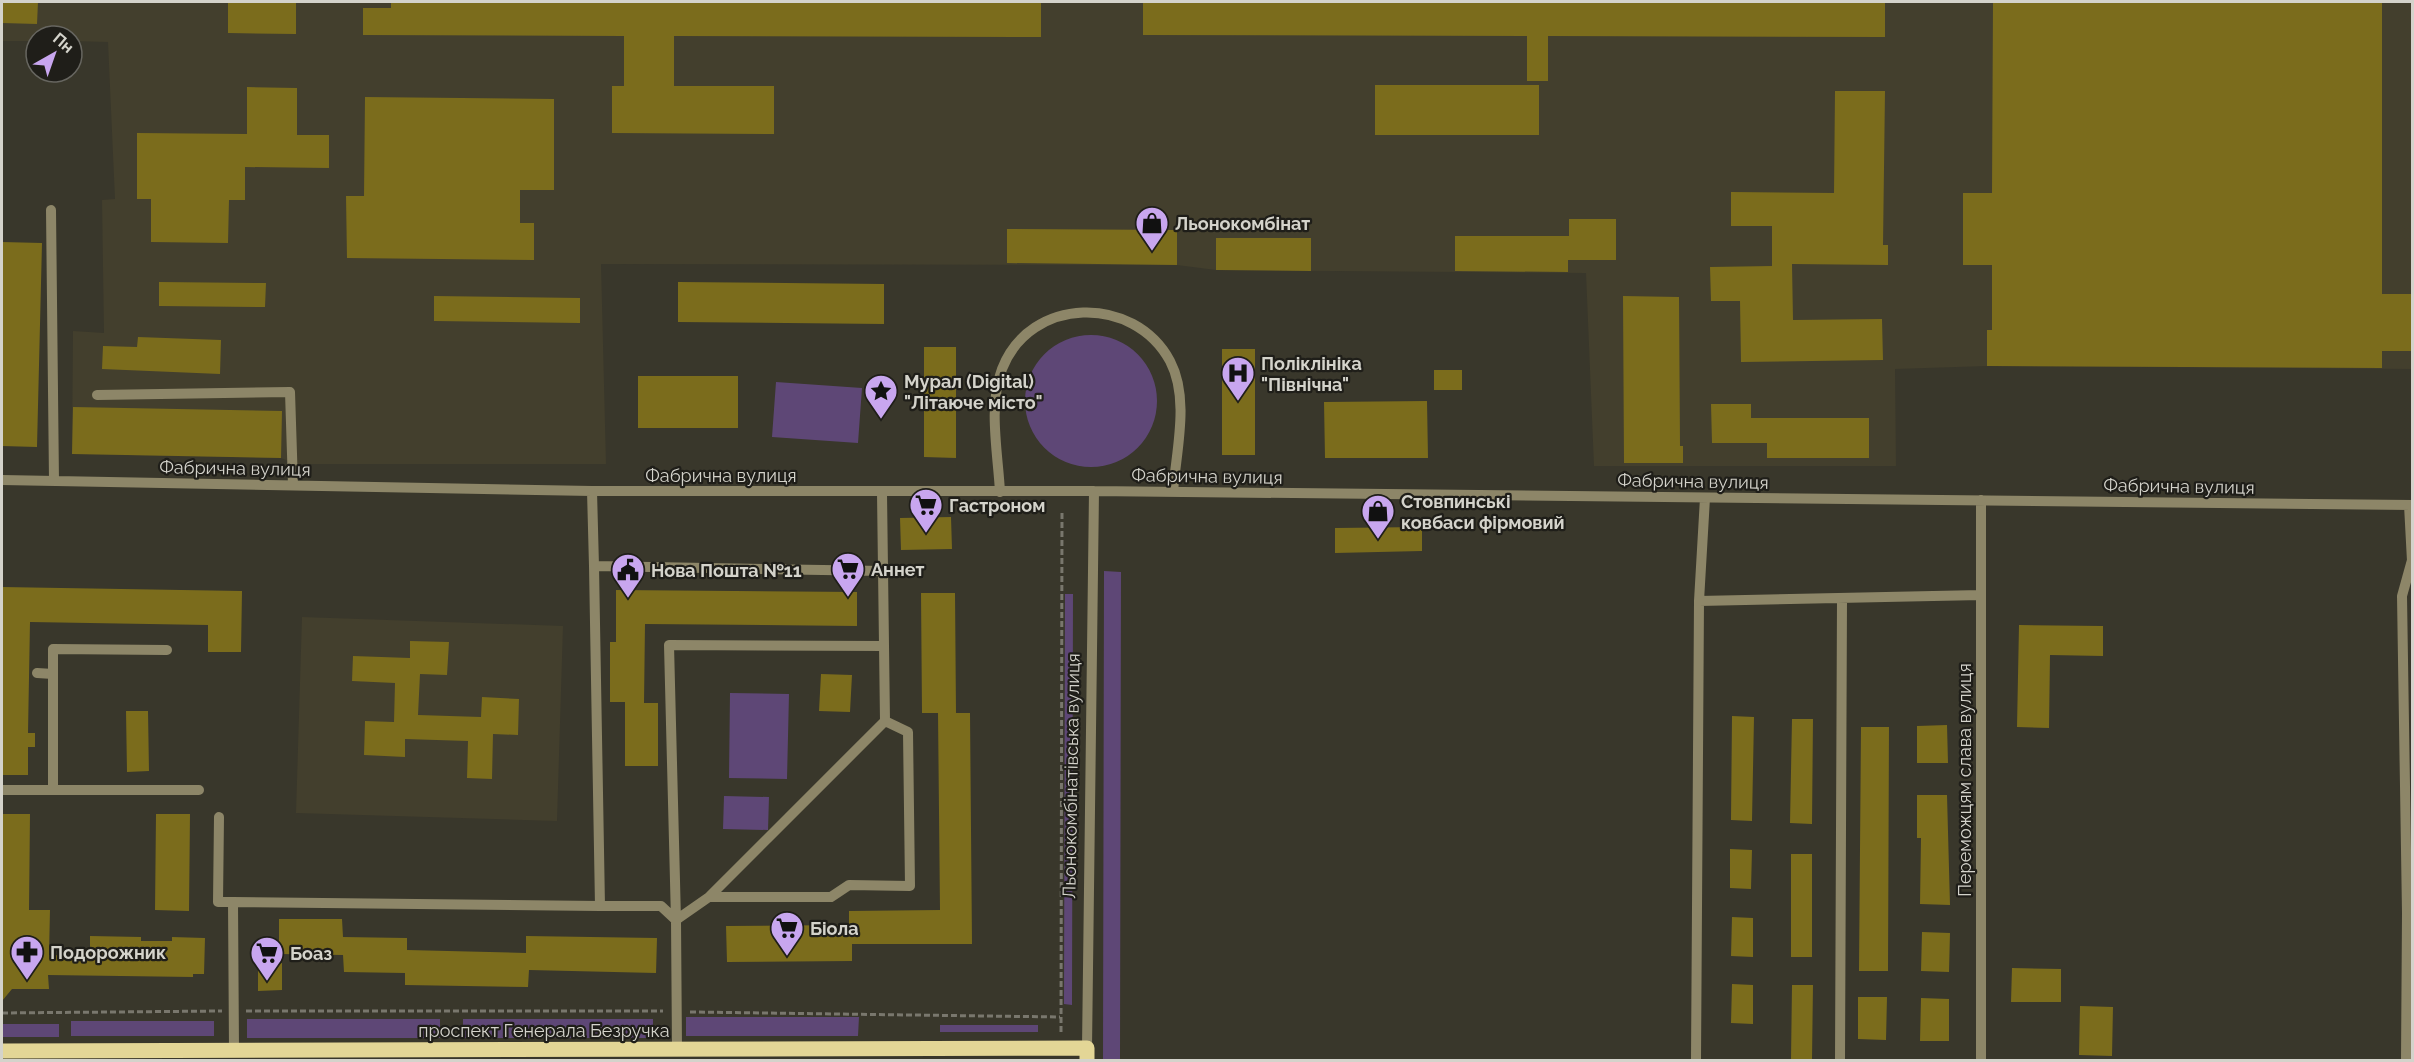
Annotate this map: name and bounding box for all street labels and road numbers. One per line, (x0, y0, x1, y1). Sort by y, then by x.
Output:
street label: Фабрична вулиця (159, 456, 311, 480)
street label: Фабрична вулиця (1131, 464, 1283, 488)
street label: Фабрична вулиця (645, 465, 797, 486)
street label: Фабрична вулиця (1617, 469, 1769, 493)
street label: Фабрична вулиця (2103, 474, 2255, 498)
street label: Льонокомбінатівська вулиця (1058, 653, 1084, 899)
street label: Переможцям слава вулиця (1954, 663, 1975, 897)
street label: проспект Генерала Безручка (418, 1020, 670, 1041)

